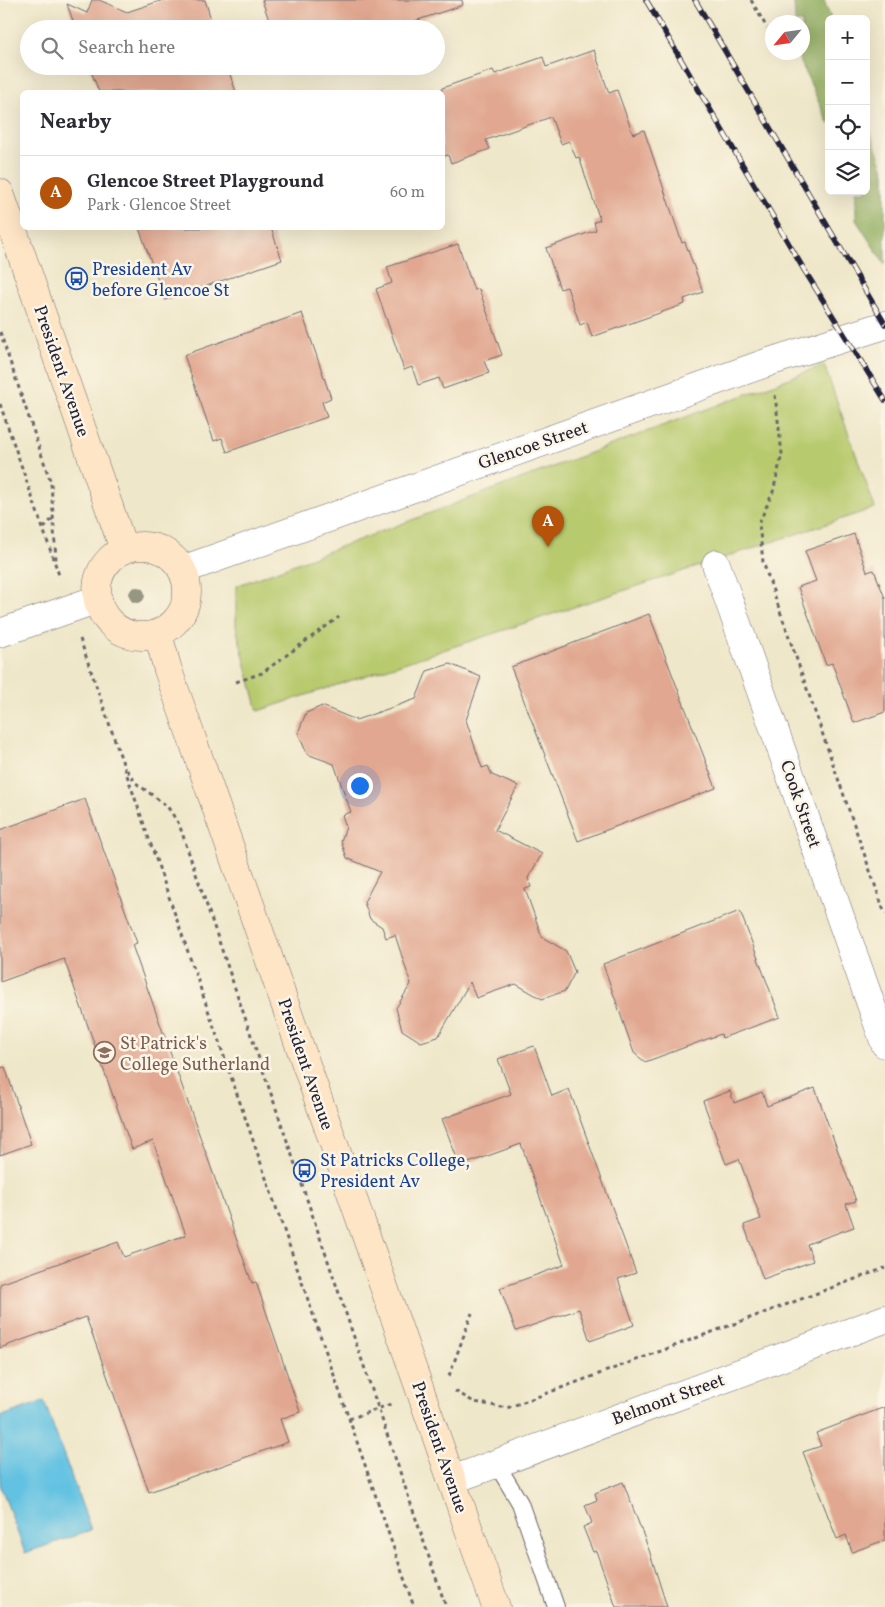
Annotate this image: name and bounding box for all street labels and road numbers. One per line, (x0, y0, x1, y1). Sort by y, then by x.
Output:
street label: President Avenue (26, 302, 95, 441)
street label: Glencoe Street (475, 416, 592, 477)
street label: Cook Street (773, 757, 826, 852)
street label: President Avenue (270, 995, 339, 1134)
street label: Belmont Street (609, 1368, 728, 1432)
street label: President Avenue (404, 1378, 473, 1517)

